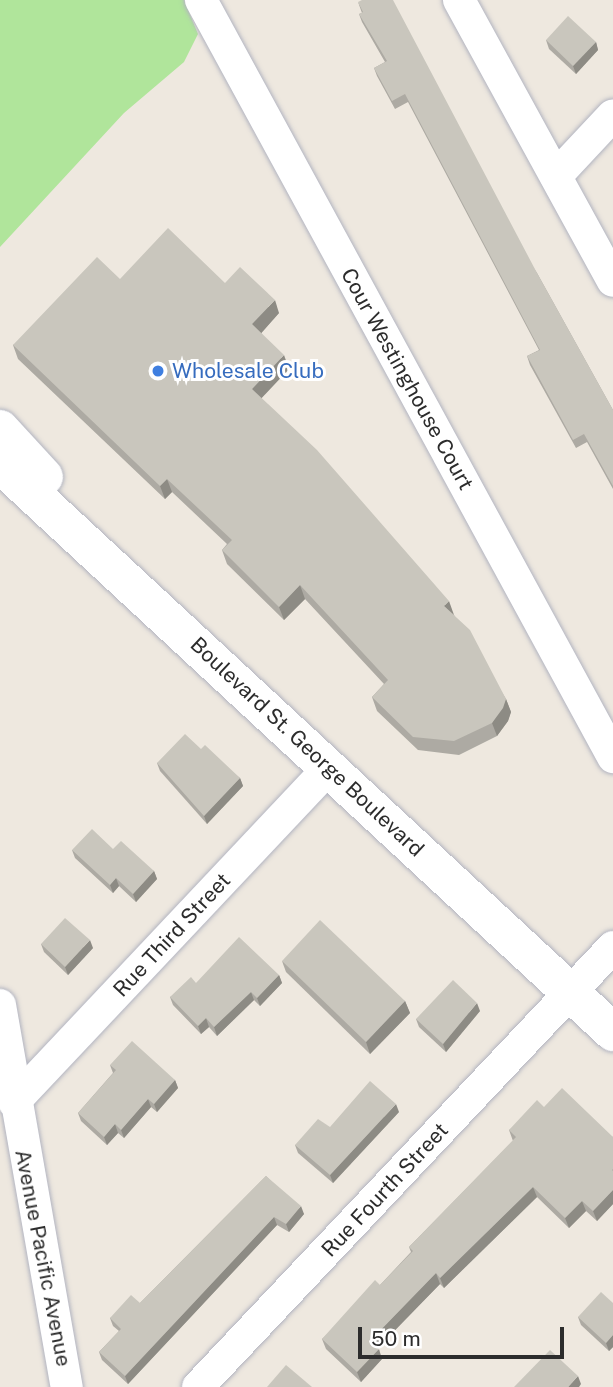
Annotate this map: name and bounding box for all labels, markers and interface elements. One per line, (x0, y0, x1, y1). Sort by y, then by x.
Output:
street label: Cour Westinghouse Court (335, 263, 479, 495)
place label: Wholesale Club (172, 358, 324, 384)
marker: Wholesale Club (150, 363, 166, 379)
street label: Boulevard St. George Boulevard (185, 632, 429, 862)
street label: Rue Third Street (108, 868, 236, 1002)
street label: Rue Fourth Street (316, 1118, 454, 1262)
street label: Avenue Pacific Avenue (10, 1147, 76, 1369)
scale bar (361, 1314, 568, 1358)
text: 50 m (371, 1326, 421, 1351)

